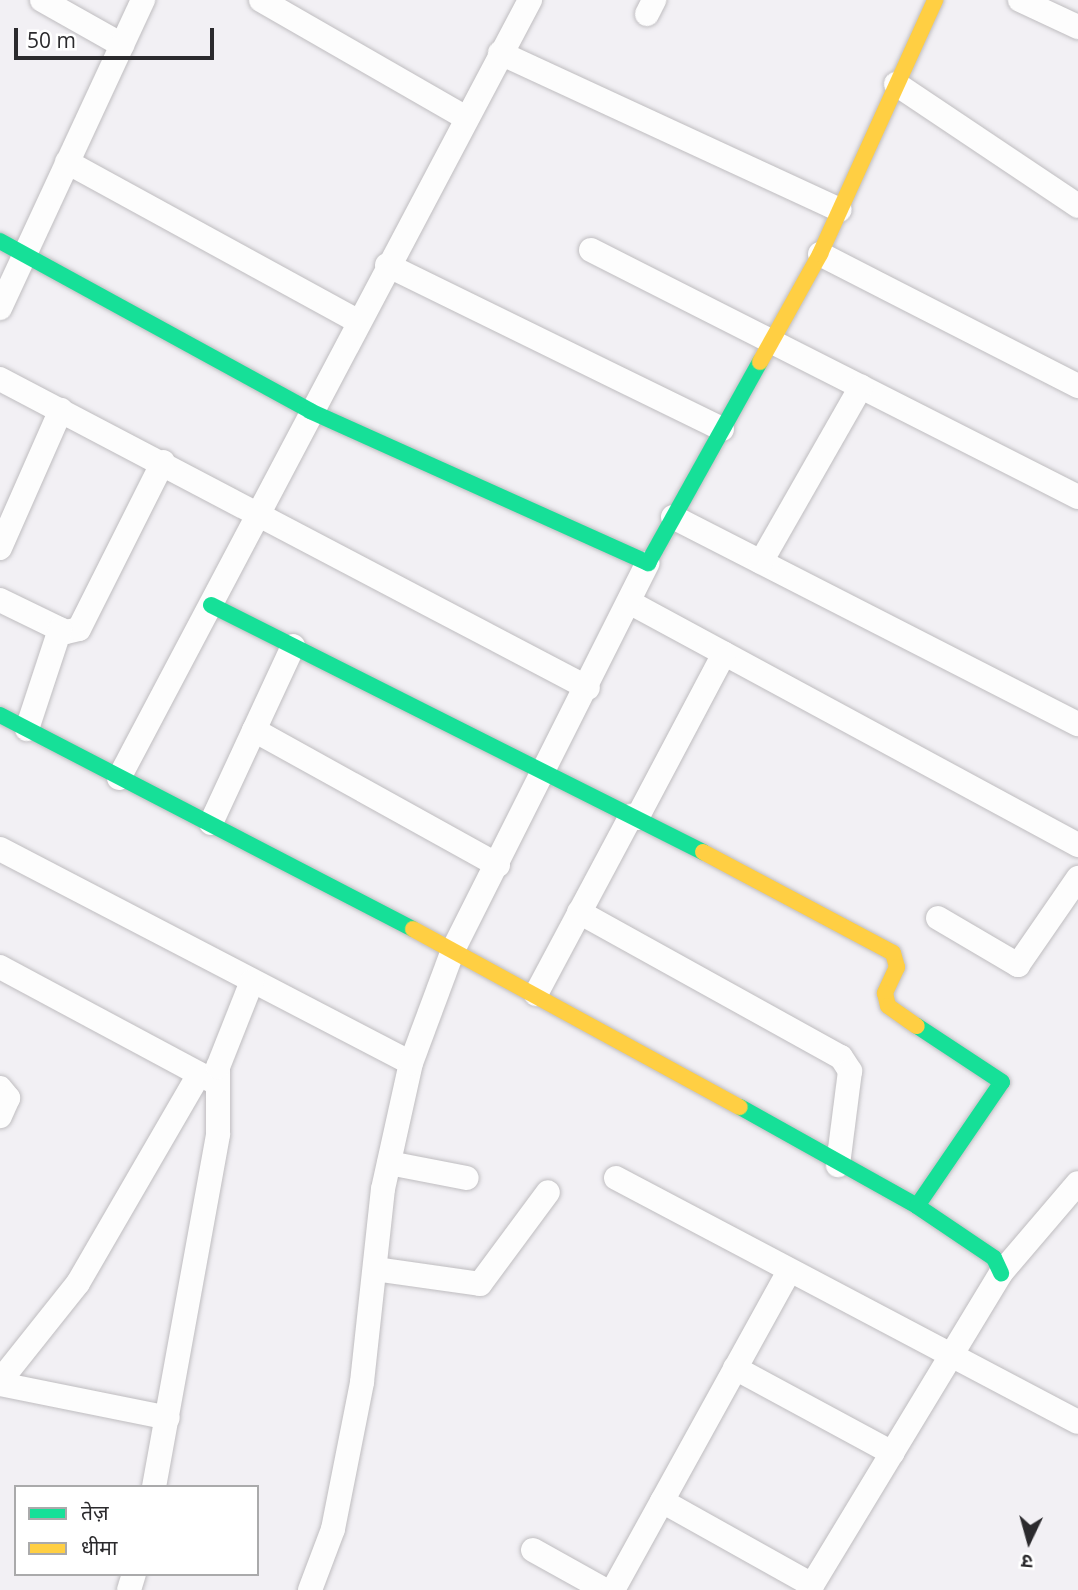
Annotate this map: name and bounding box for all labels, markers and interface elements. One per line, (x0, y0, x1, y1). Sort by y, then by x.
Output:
scale bar (18, 14, 217, 58)
text: 50 m (27, 26, 76, 54)
legend (14, 1485, 259, 1576)
text: तेज़ (81, 1498, 109, 1526)
north arrow (994, 1506, 1064, 1576)
text: धीमा (81, 1533, 117, 1561)
text: उ (1020, 1548, 1034, 1575)

